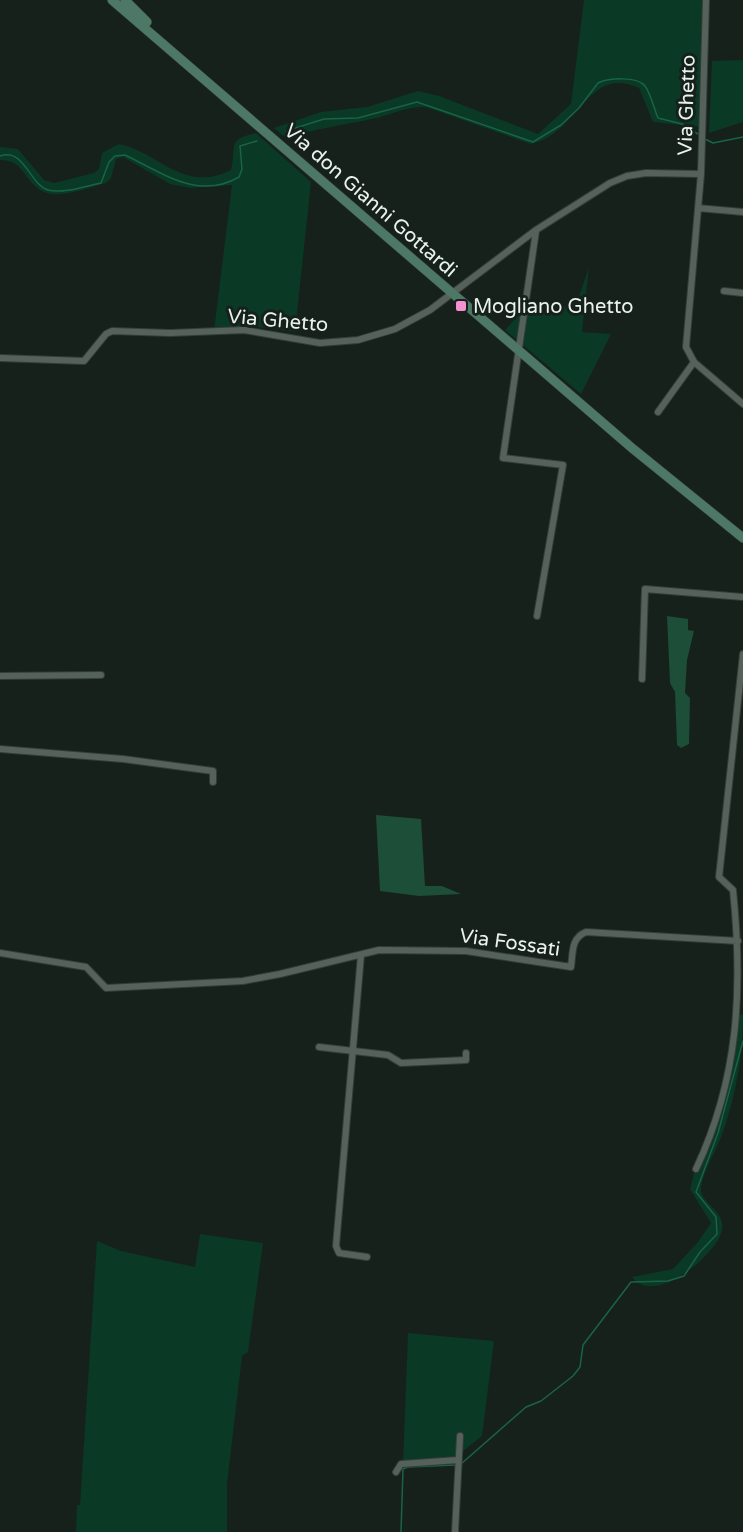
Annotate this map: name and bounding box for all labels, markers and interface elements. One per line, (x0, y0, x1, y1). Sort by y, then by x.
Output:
street label: Via Ghetto (673, 54, 701, 156)
street label: Via don Gianni Gottardi (279, 119, 462, 283)
place label: Mogliano Ghetto (473, 295, 634, 319)
marker: Mogliano Ghetto (454, 299, 468, 313)
street label: Via Ghetto (227, 305, 329, 337)
street label: Via Fossati (458, 924, 562, 962)

